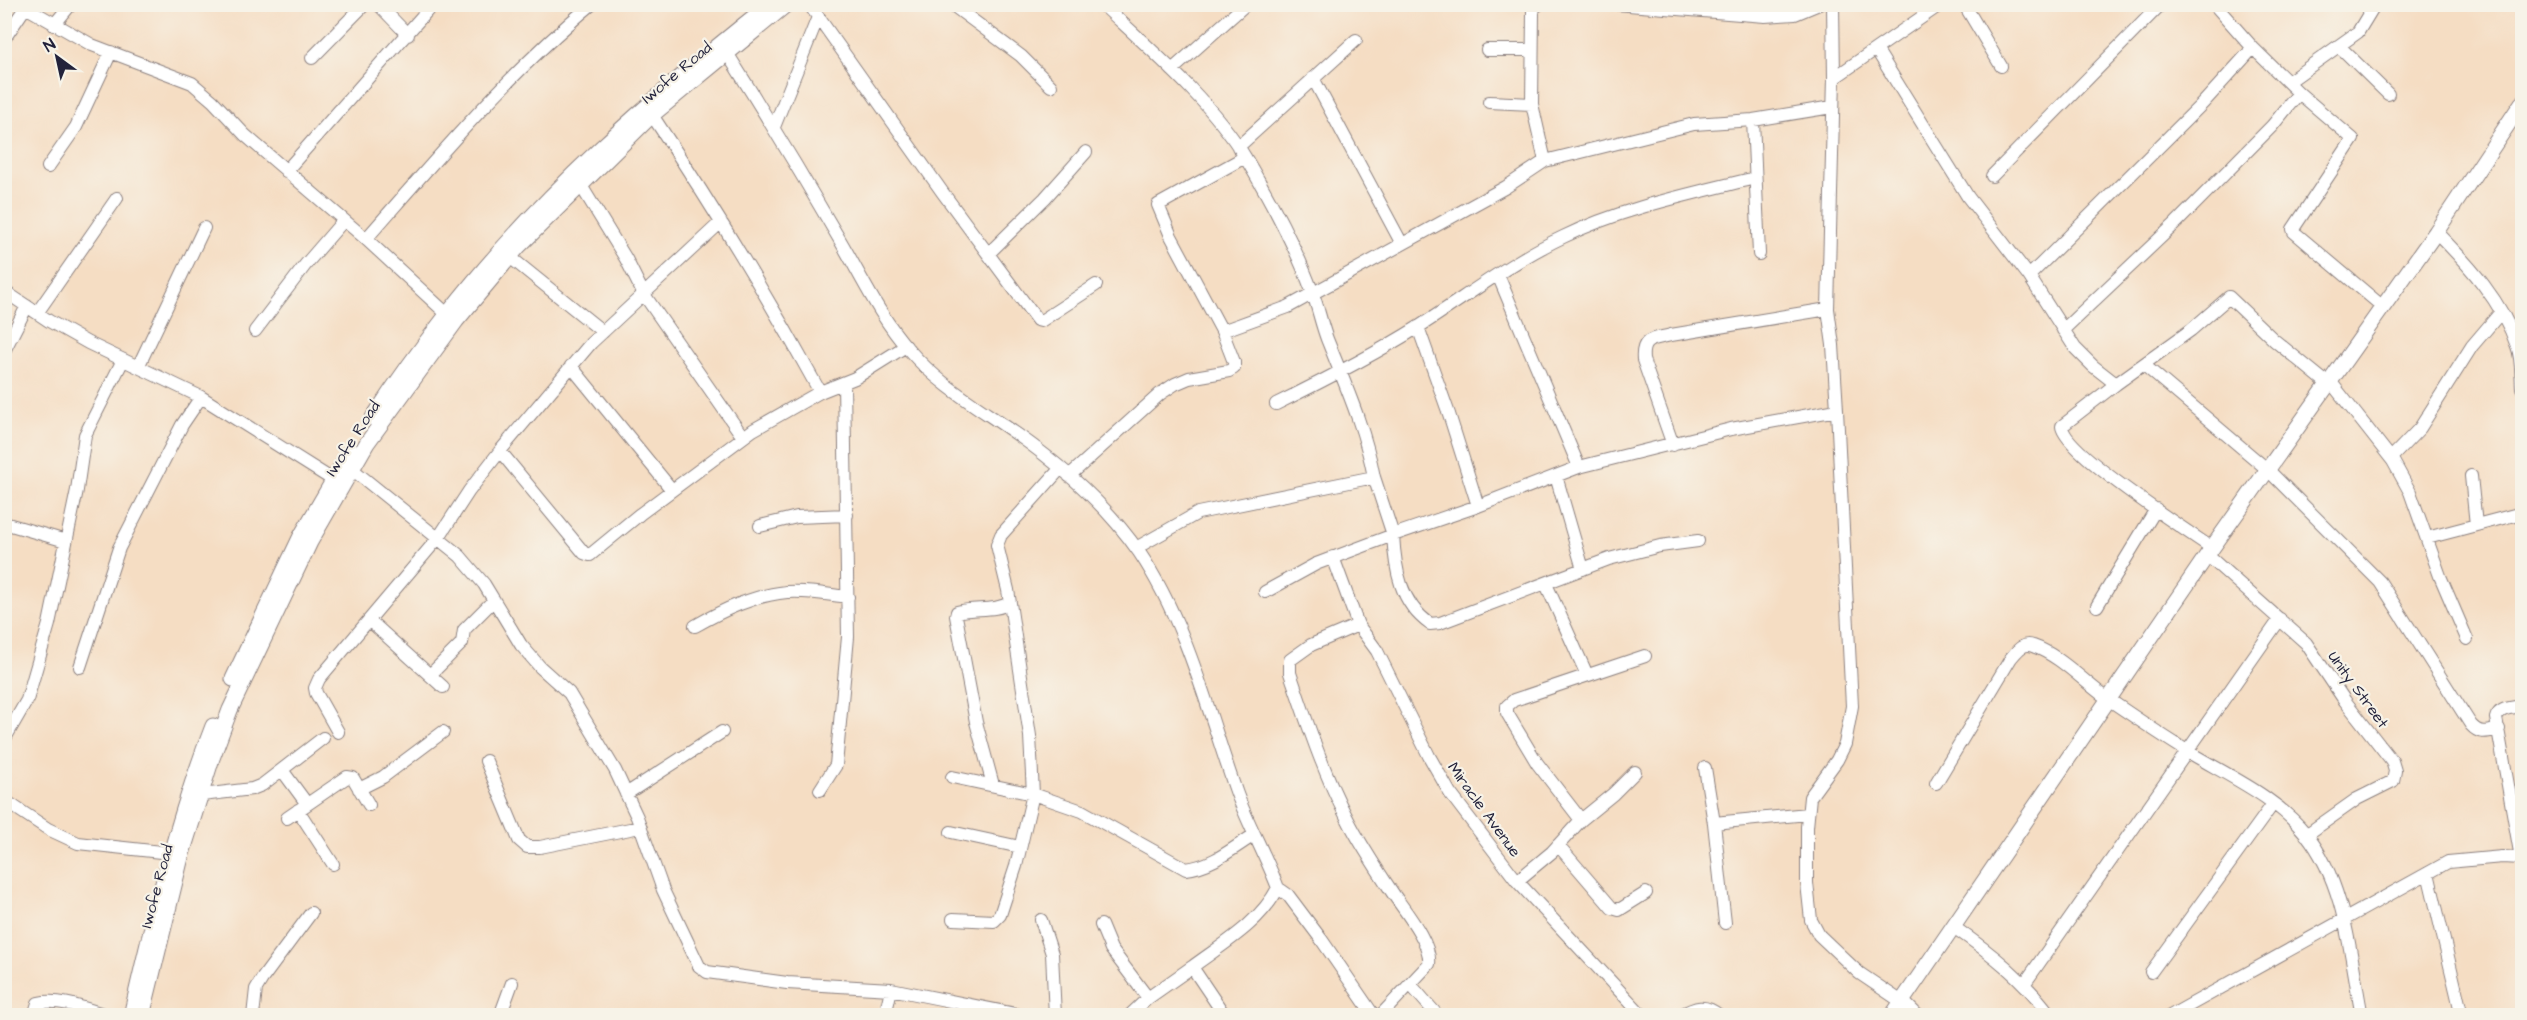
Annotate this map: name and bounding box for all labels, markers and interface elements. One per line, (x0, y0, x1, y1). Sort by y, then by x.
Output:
north arrow (27, 27, 87, 87)
text: N (39, 33, 60, 57)
street label: Iwofe Road (637, 37, 717, 109)
street label: Iwofe Road (320, 397, 385, 480)
street label: Unity Street (2322, 647, 2394, 734)
street label: Miracle Avenue (1442, 758, 1526, 862)
street label: Iwofe Road (135, 842, 179, 930)

